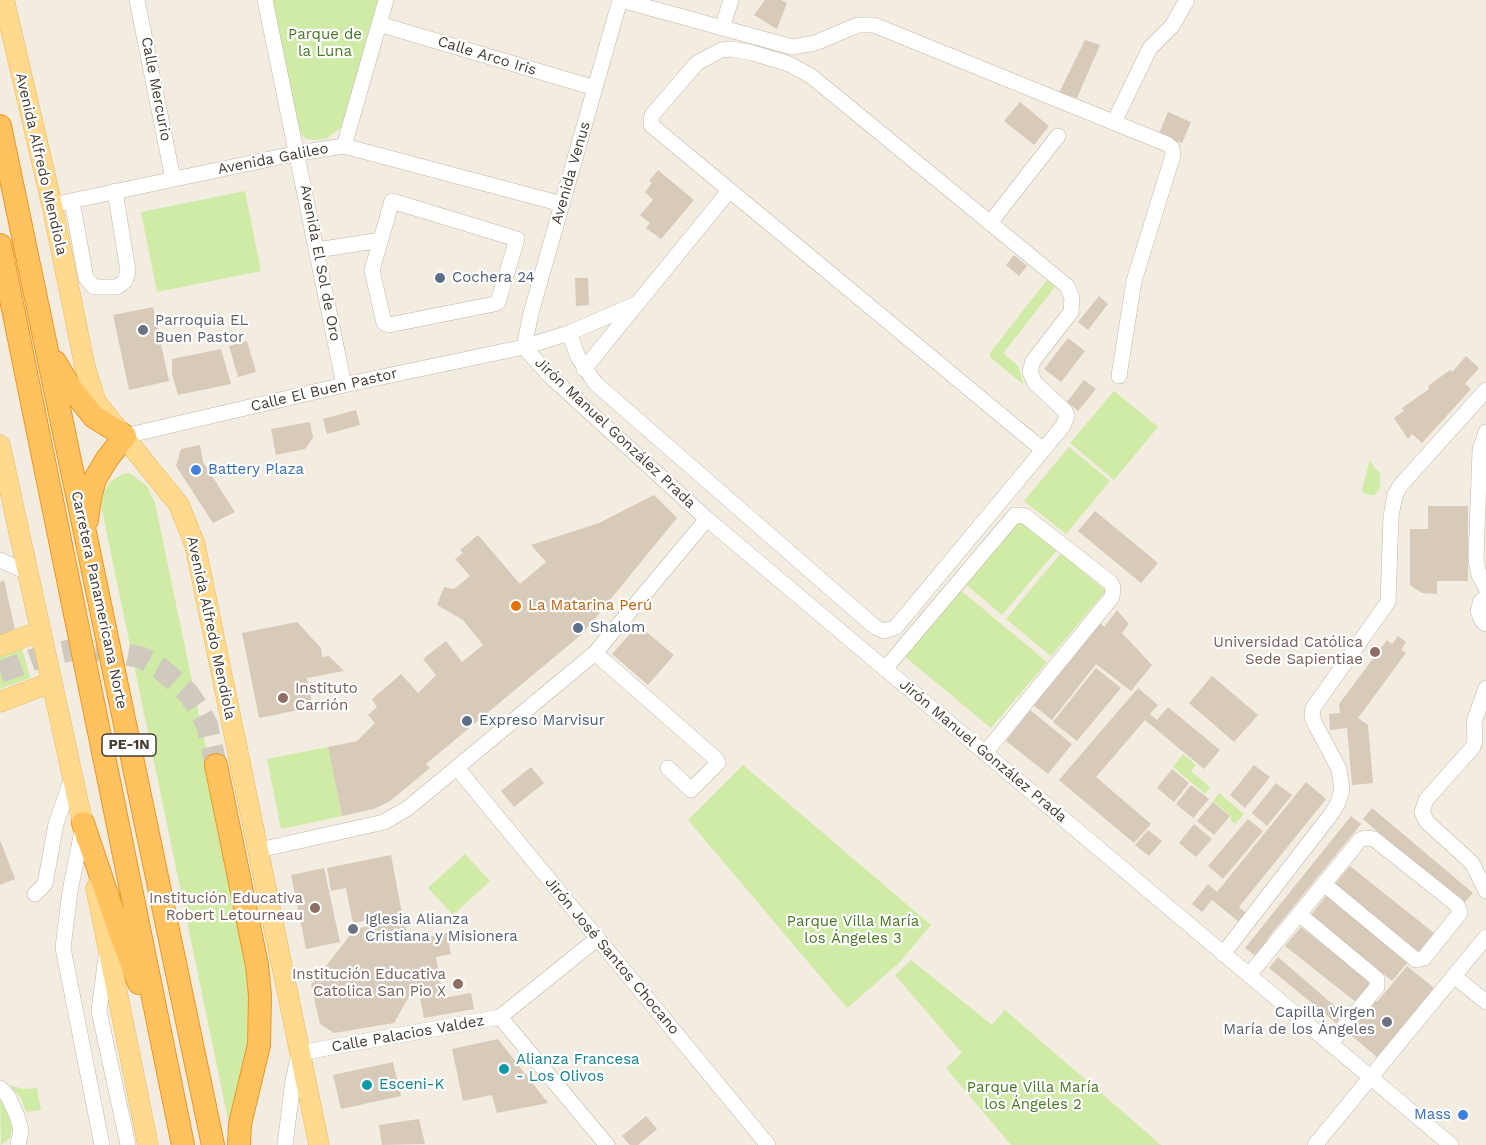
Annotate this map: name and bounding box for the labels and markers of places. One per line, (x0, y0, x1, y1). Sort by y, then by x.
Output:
place label: Cochera 24 (452, 269, 535, 287)
marker: Cochera 24 (433, 271, 447, 285)
place label: Parroquia EL Buen Pastor (155, 312, 248, 347)
marker: Parroquia EL Buen Pastor (136, 323, 150, 337)
place label: Battery Plaza (208, 461, 304, 479)
marker: Battery Plaza (189, 463, 203, 477)
place label: La Matarina Perú (528, 597, 652, 615)
marker: La Matarina Perú (509, 599, 523, 613)
place label: Shalom (590, 619, 645, 637)
marker: Shalom (571, 621, 585, 635)
place label: Universidad Católica Sede Sapientiae (1213, 634, 1363, 669)
marker: Universidad Católica Sede Sapientiae (1368, 645, 1382, 659)
place label: Instituto Carrión (295, 680, 358, 715)
marker: Instituto Carrión (276, 691, 290, 705)
place label: Expreso Marvisur (479, 712, 605, 730)
marker: Expreso Marvisur (460, 714, 474, 728)
place label: Institución Educativa Robert Letourneau (149, 890, 303, 925)
marker: Institución Educativa Robert Letourneau (308, 901, 322, 915)
place label: Iglesia Alianza Cristiana y Misionera (365, 911, 518, 946)
marker: Iglesia Alianza Cristiana y Misionera (346, 922, 360, 936)
place label: Institución Educativa Catolica San Pio X (292, 966, 446, 1001)
marker: Institución Educativa Catolica San Pio X (451, 977, 465, 991)
place label: Capilla Virgen María de los Ángeles (1223, 1004, 1375, 1039)
marker: Capilla Virgen María de los Ángeles (1380, 1015, 1394, 1029)
place label: Alianza Francesa - Los Olivos (516, 1051, 640, 1086)
marker: Alianza Francesa - Los Olivos (497, 1062, 511, 1076)
place label: Esceni-K (379, 1076, 444, 1094)
marker: Esceni-K (360, 1078, 374, 1092)
place label: Mass (1414, 1106, 1451, 1124)
marker: Mass (1456, 1108, 1470, 1122)

